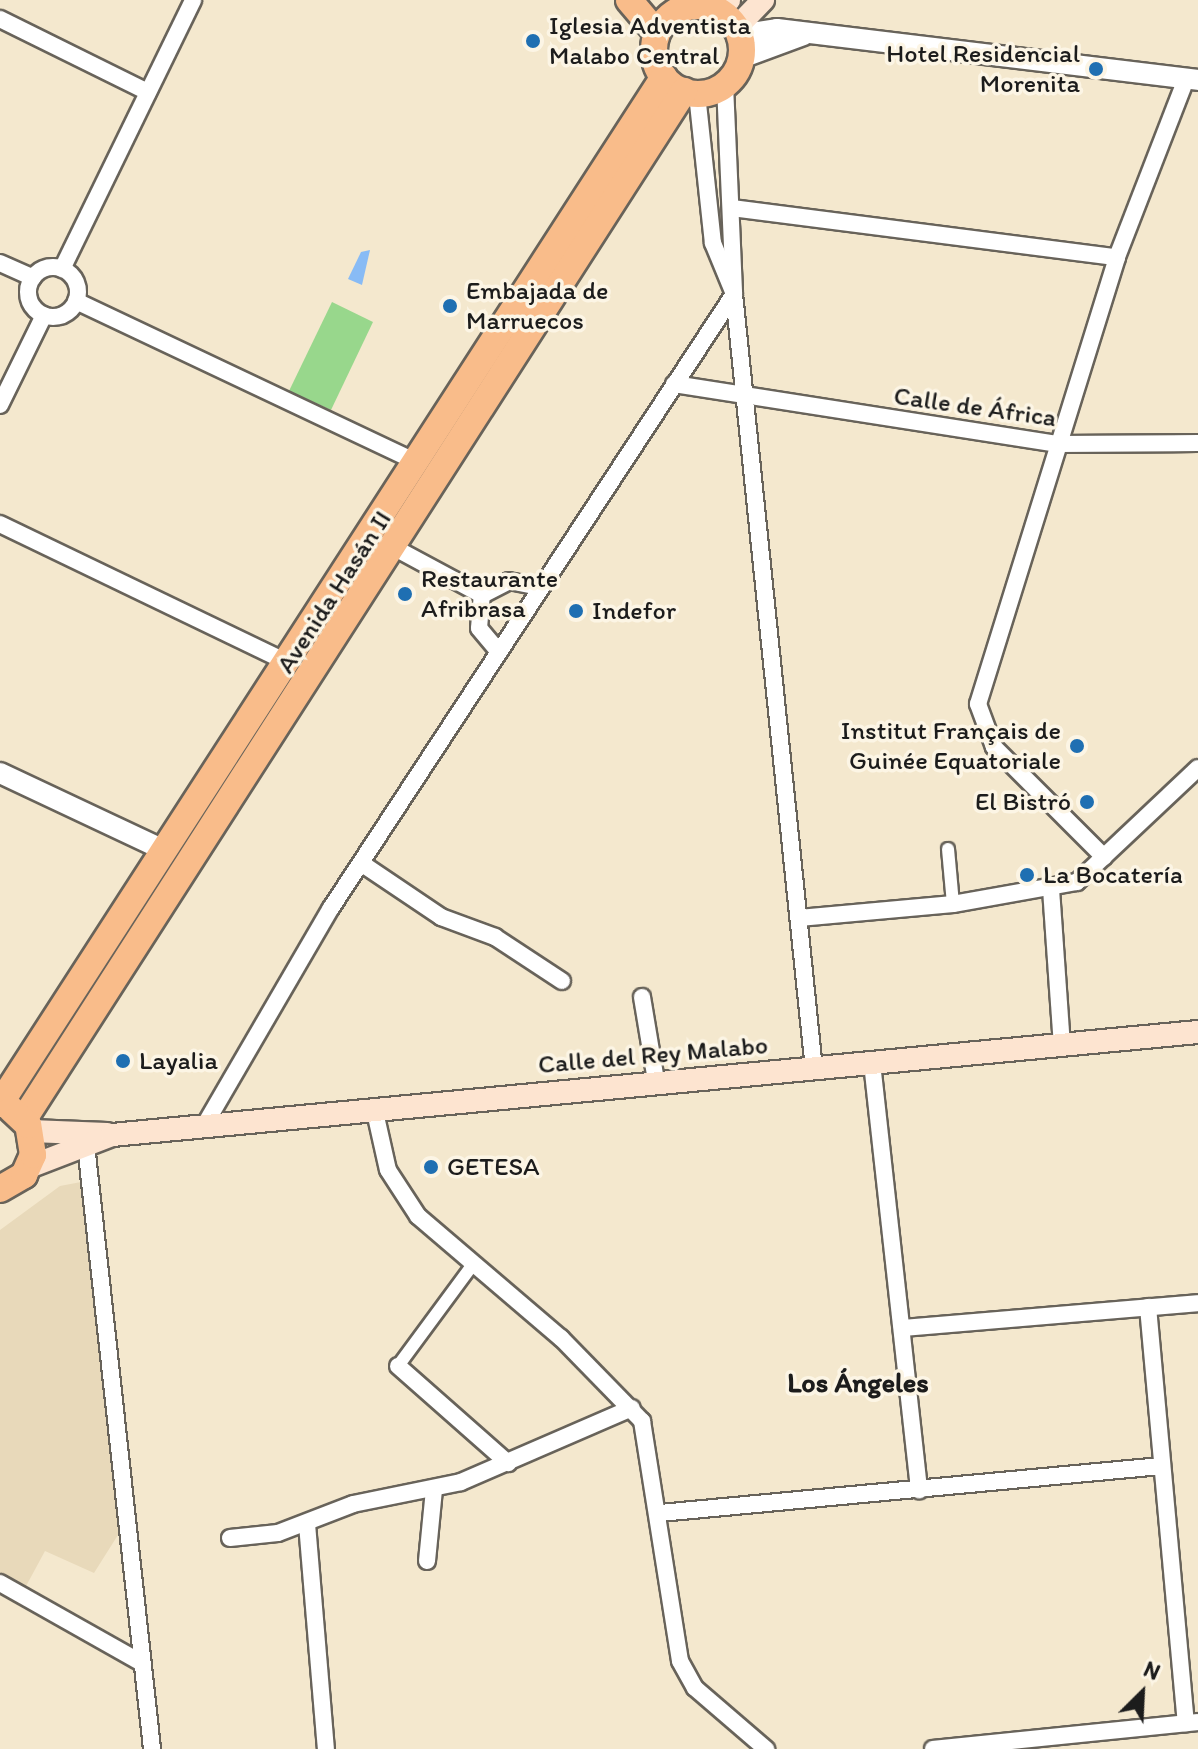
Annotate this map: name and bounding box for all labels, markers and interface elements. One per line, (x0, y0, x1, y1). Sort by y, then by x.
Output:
place label: Iglesia Adventista Malabo Central (549, 10, 751, 72)
marker: Iglesia Adventista Malabo Central (524, 32, 542, 50)
place label: Hotel Residencial Morenita (887, 38, 1080, 100)
marker: Hotel Residencial Morenita (1087, 60, 1105, 78)
place label: Embajada de Marruecos (466, 275, 609, 336)
marker: Embajada de Marruecos (441, 297, 459, 315)
street label: Calle de África (892, 380, 1058, 434)
street label: Avenida Hasán II (270, 505, 398, 679)
place label: Restaurante Afribrasa (421, 563, 558, 624)
marker: Restaurante Afribrasa (396, 585, 414, 603)
place label: Indefor (592, 595, 676, 627)
marker: Indefor (567, 602, 585, 620)
place label: Institut Français de Guinée Equatoriale (842, 715, 1061, 776)
marker: Institut Français de Guinée Equatoriale (1068, 737, 1086, 755)
place label: El Bistró (975, 786, 1071, 818)
marker: El Bistró (1078, 793, 1096, 811)
place label: La Bocatería (1043, 859, 1183, 891)
marker: La Bocatería (1018, 866, 1036, 884)
street label: Calle del Rey Malabo (537, 1029, 769, 1081)
place label: Layalia (139, 1045, 218, 1077)
marker: Layalia (114, 1052, 132, 1070)
place label: GETESA (447, 1151, 540, 1183)
marker: GETESA (422, 1158, 440, 1176)
district label: Los Ángeles (787, 1365, 929, 1399)
north arrow (1102, 1653, 1182, 1733)
text: N (1140, 1655, 1164, 1686)

